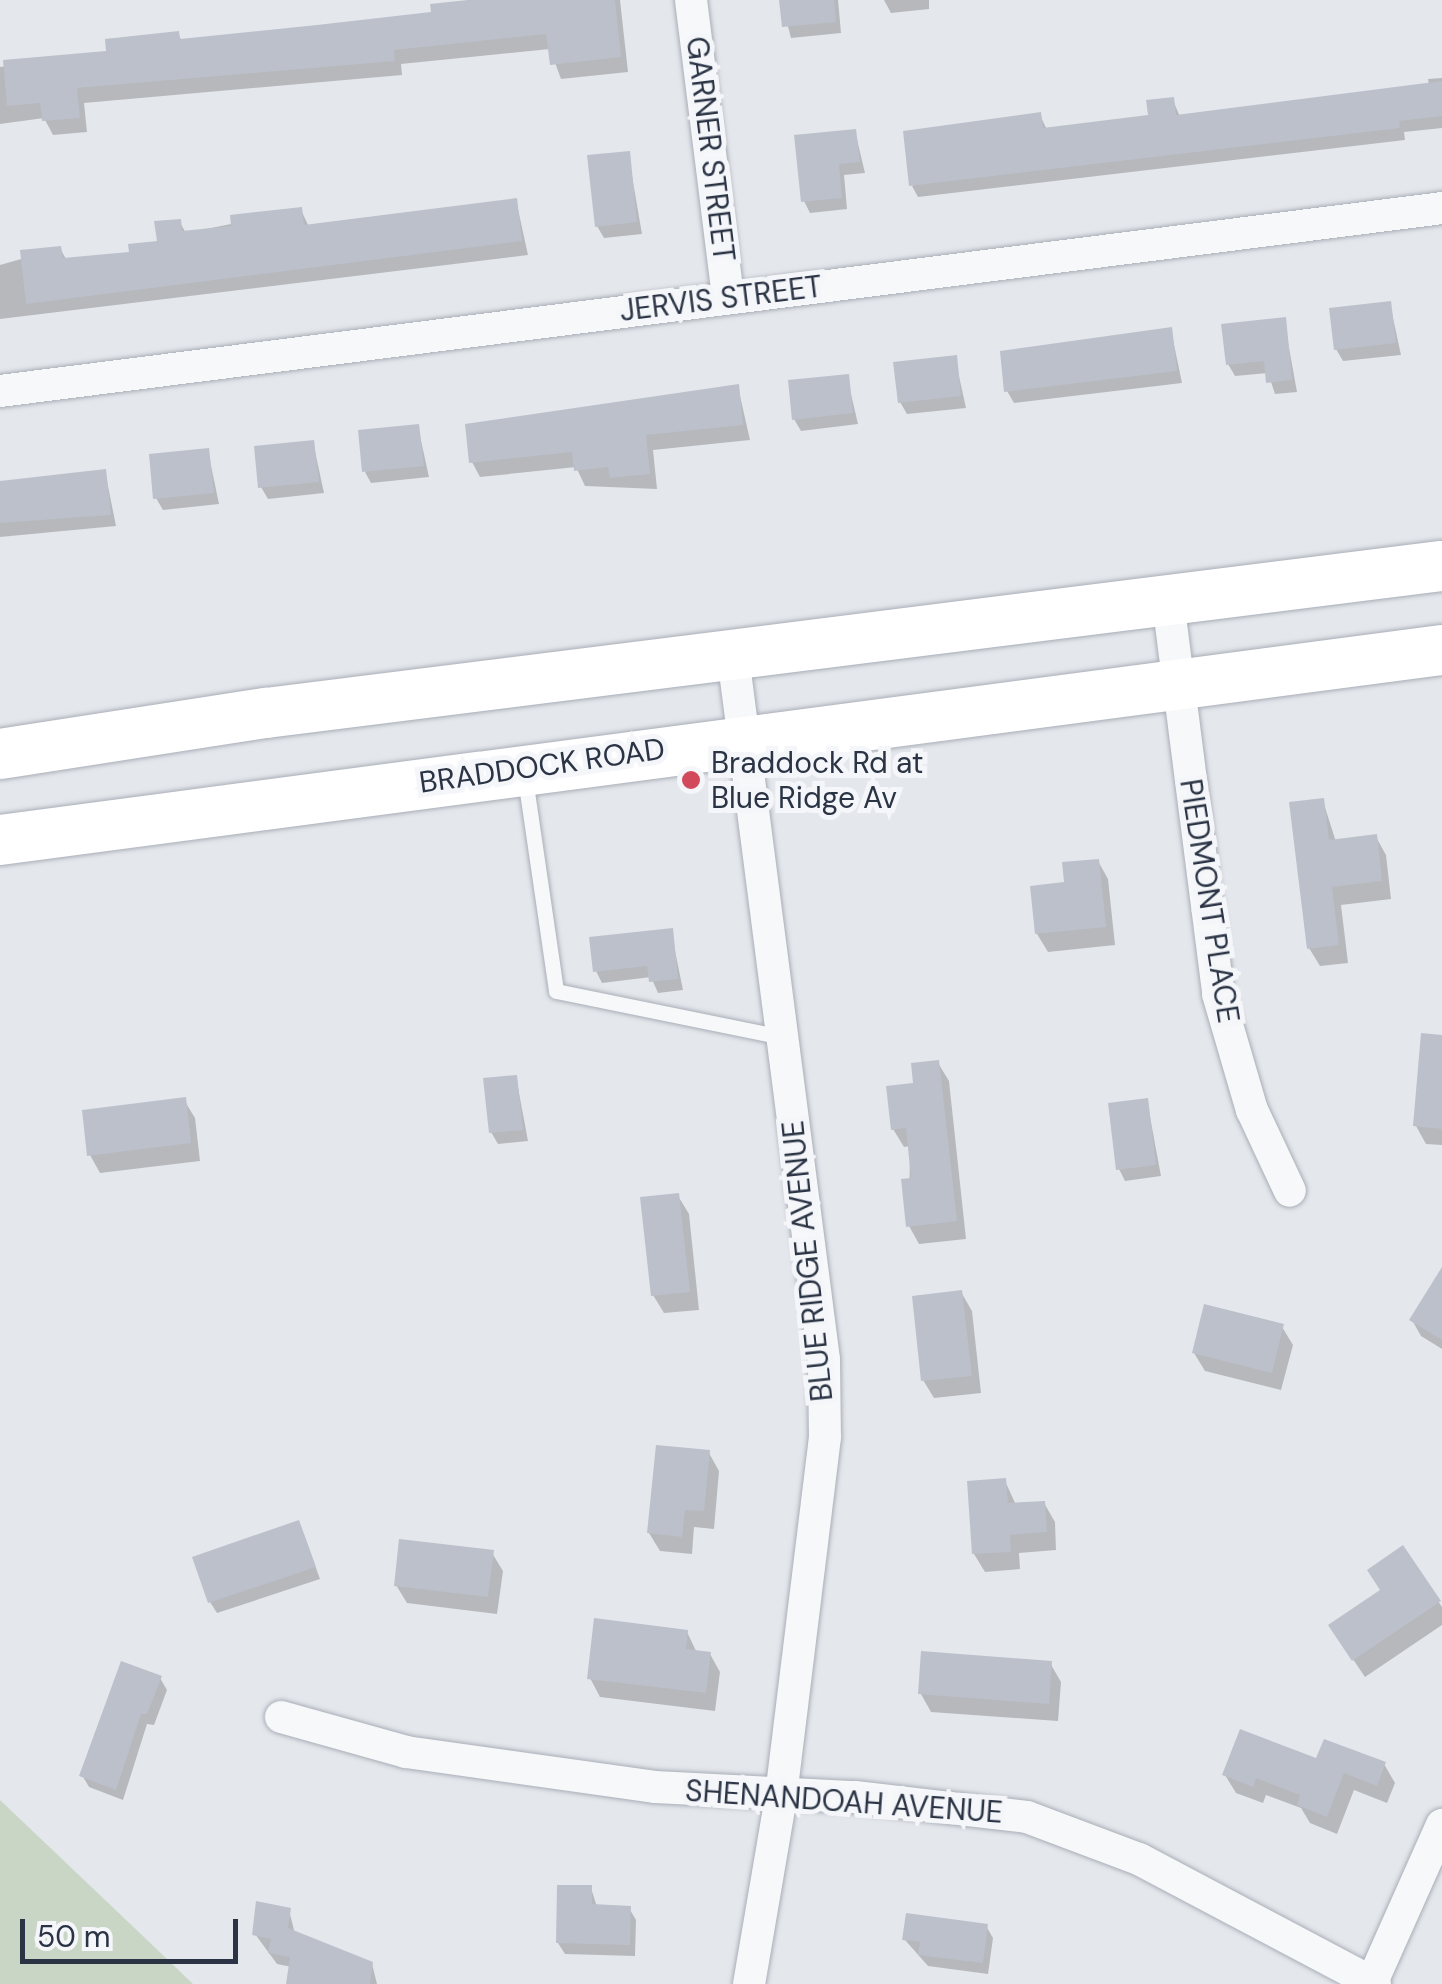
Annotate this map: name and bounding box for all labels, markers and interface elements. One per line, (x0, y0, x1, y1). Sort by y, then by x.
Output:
street label: GARNER STREET (678, 35, 742, 263)
street label: JERVIS STREET (618, 269, 824, 329)
street label: BRADDOCK ROAD (417, 731, 667, 801)
place label: Braddock Rd at Blue Ridge Av (711, 745, 924, 816)
marker: Braddock Rd at Blue Ridge Av (680, 769, 702, 791)
street label: PIEDMONT PLACE (1172, 777, 1246, 1025)
street label: BLUE RIDGE AVENUE (775, 1119, 841, 1403)
street label: SHENANDOAH AVENUE (684, 1773, 1004, 1831)
scale bar (25, 1899, 242, 1961)
text: 50 m (37, 1917, 111, 1956)

